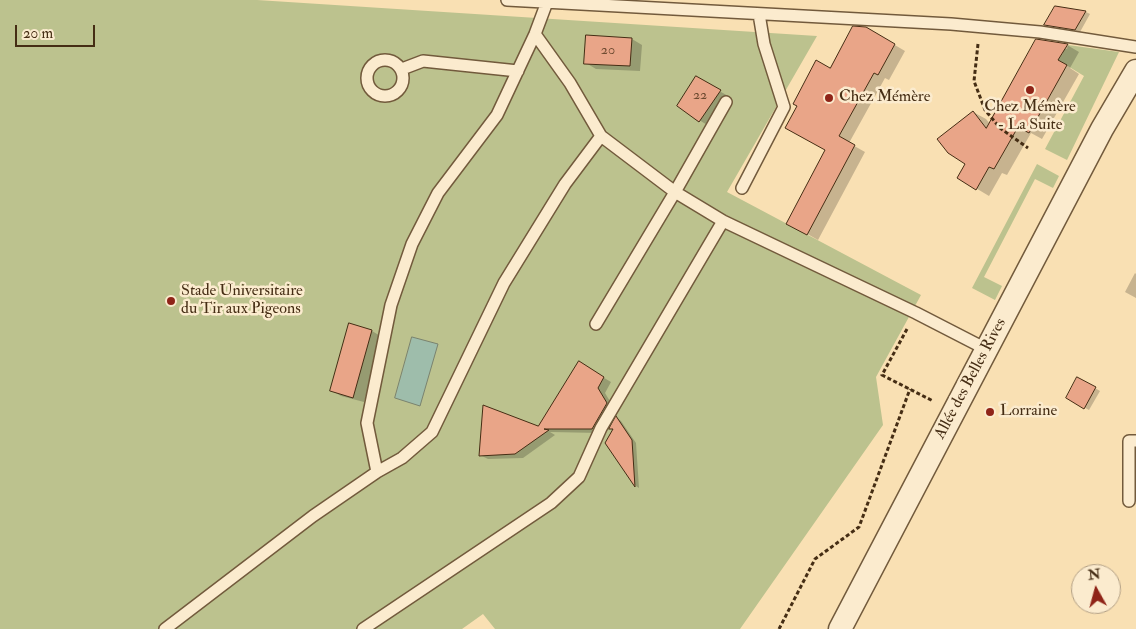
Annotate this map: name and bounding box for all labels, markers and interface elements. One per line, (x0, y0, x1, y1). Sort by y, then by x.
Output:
scale bar (18, 15, 98, 47)
text: 20 m (23, 24, 53, 43)
house number: 20 (601, 43, 615, 59)
marker: Chez Mémère - La Suite (1024, 84, 1036, 96)
house number: 22 (693, 88, 707, 104)
place label: Chez Mémère (839, 88, 930, 108)
marker: Chez Mémère (823, 92, 835, 104)
place label: Chez Mémère - La Suite (984, 98, 1076, 136)
place label: Stade Universitaire du Tir aux Pigeons (181, 282, 303, 320)
marker: Stade Universitaire du Tir aux Pigeons (165, 295, 177, 307)
street label: Allée des Belles Rives (931, 315, 1011, 443)
place label: Lorraine (1000, 402, 1057, 422)
marker: Lorraine (984, 406, 996, 418)
north arrow (1071, 564, 1121, 614)
text: N (1087, 565, 1101, 584)

